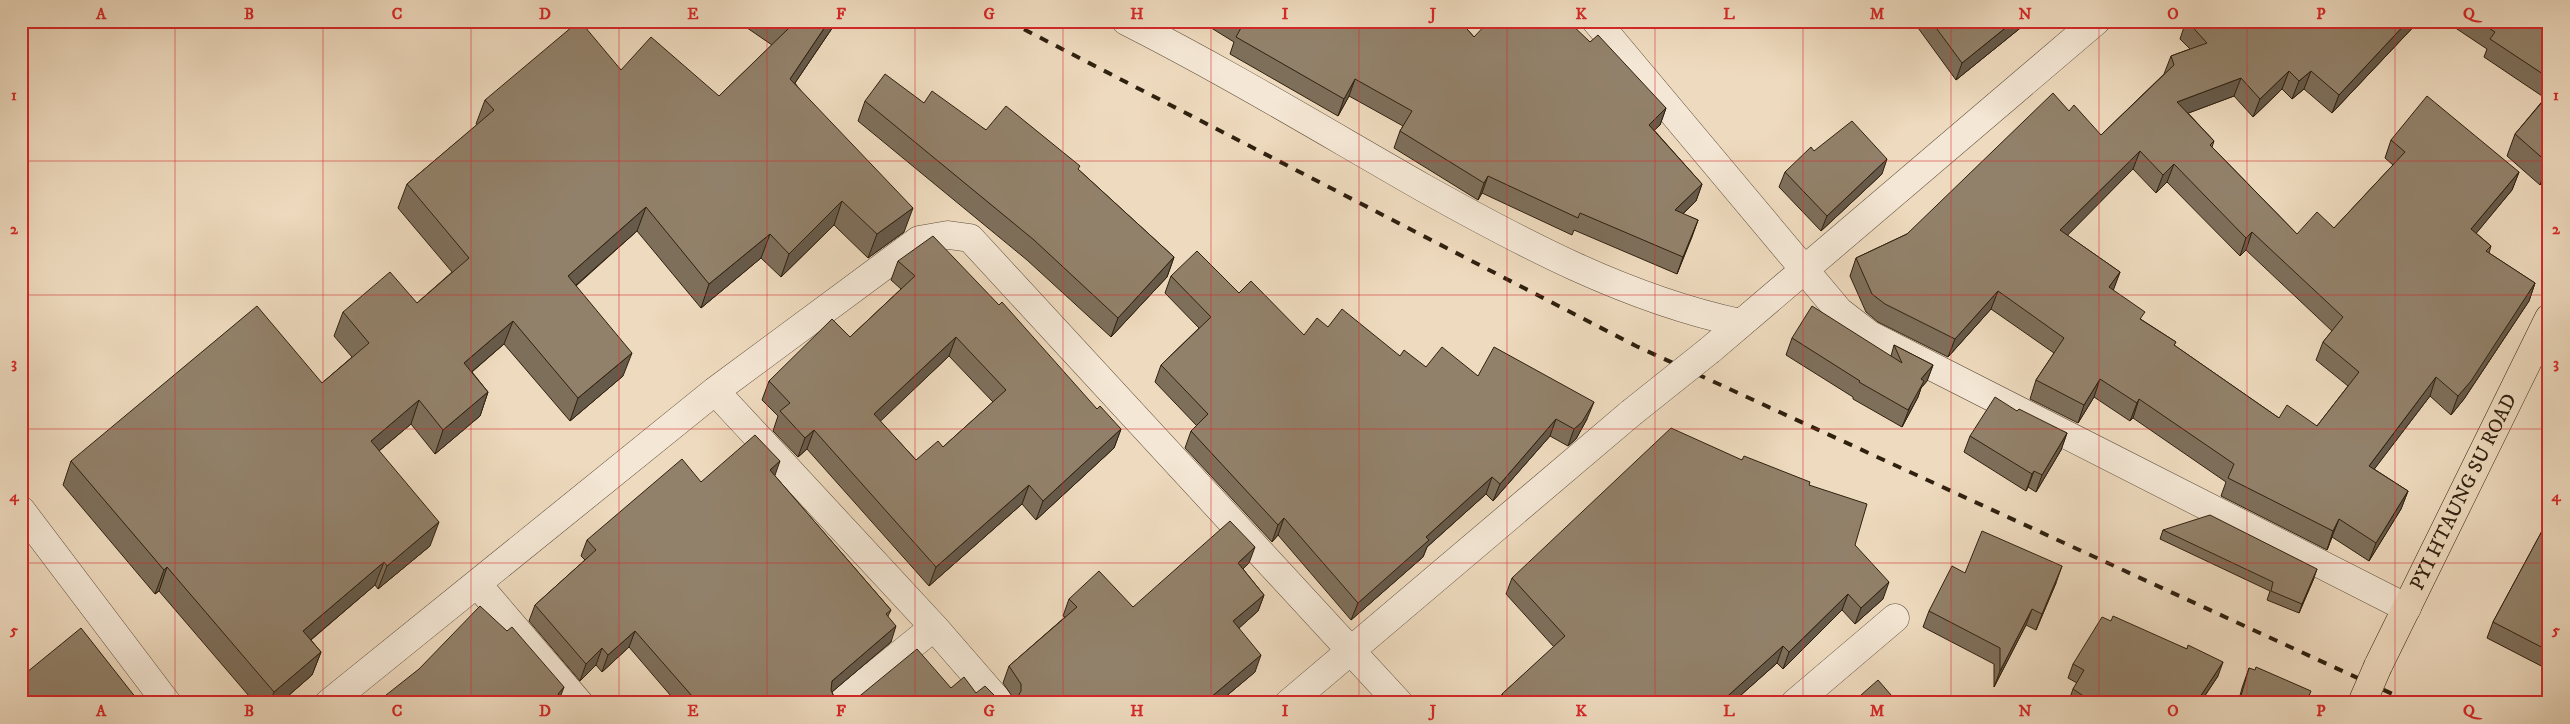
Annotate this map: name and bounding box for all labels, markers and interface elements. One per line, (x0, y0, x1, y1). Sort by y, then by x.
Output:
text: A (95, 4, 107, 24)
text: B (244, 4, 254, 24)
text: C (392, 4, 402, 24)
text: D (539, 4, 551, 24)
text: E (687, 4, 699, 24)
text: F (836, 4, 846, 24)
text: G (983, 4, 995, 24)
text: H (1130, 4, 1144, 24)
text: I (1282, 4, 1289, 24)
text: J (1428, 4, 1437, 24)
text: K (1575, 4, 1587, 24)
text: L (1723, 4, 1735, 24)
text: M (1870, 4, 1885, 24)
text: N (2018, 4, 2032, 24)
text: O (2167, 4, 2179, 24)
text: P (2316, 4, 2326, 24)
text: Q (2463, 4, 2483, 24)
text: 1 (11, 85, 17, 105)
text: 1 (2553, 85, 2559, 105)
text: 2 (10, 219, 19, 239)
text: 2 (2552, 219, 2561, 239)
text: 3 (11, 353, 17, 373)
text: 3 (2553, 353, 2559, 373)
street label: PYI HTAUNG SU ROAD (2405, 389, 2522, 594)
text: 4 (8, 486, 19, 506)
text: 4 (2550, 486, 2561, 506)
text: 5 (9, 620, 18, 640)
text: 5 (2551, 620, 2560, 640)
text: A (95, 701, 107, 721)
text: B (244, 701, 254, 721)
text: C (392, 701, 402, 721)
text: D (539, 701, 551, 721)
text: E (687, 701, 699, 721)
text: F (836, 701, 846, 721)
text: G (983, 701, 995, 721)
text: H (1130, 701, 1144, 721)
text: I (1282, 701, 1289, 721)
text: J (1428, 701, 1437, 721)
text: K (1575, 701, 1587, 721)
text: L (1723, 701, 1735, 721)
text: M (1870, 701, 1885, 721)
text: N (2018, 701, 2032, 721)
text: O (2167, 701, 2179, 721)
text: P (2316, 701, 2326, 721)
text: Q (2463, 701, 2483, 721)

